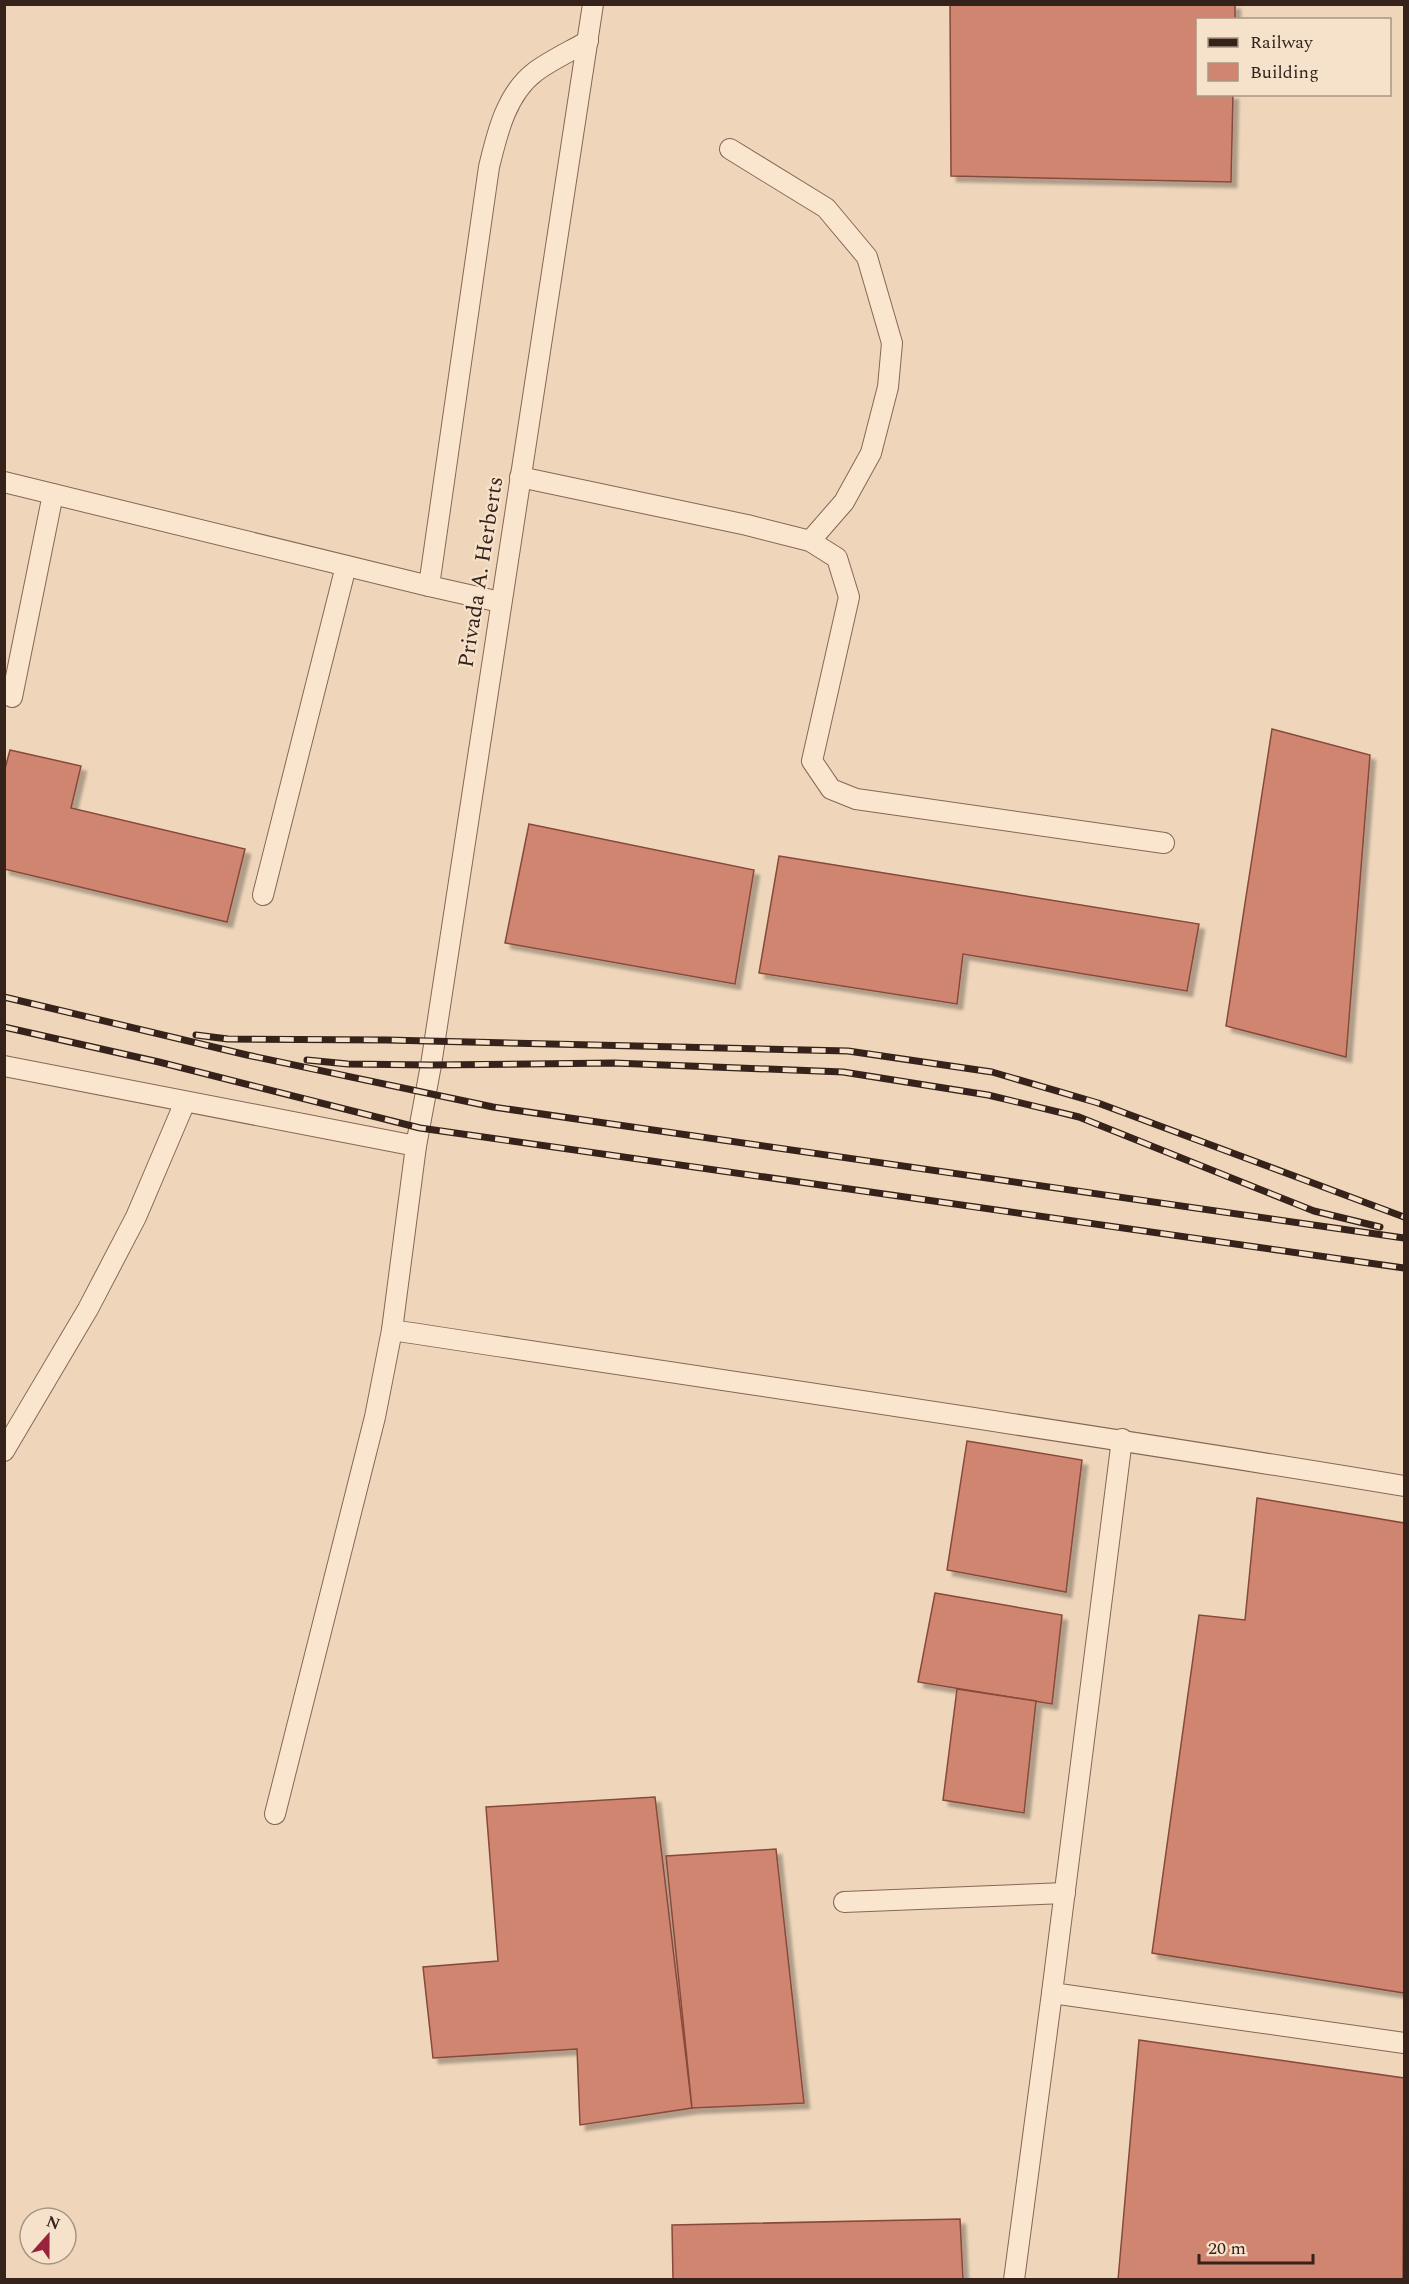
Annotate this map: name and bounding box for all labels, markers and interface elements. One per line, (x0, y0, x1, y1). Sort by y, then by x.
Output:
legend (1196, 18, 1391, 96)
text: Railway (1250, 29, 1314, 56)
text: Building (1250, 59, 1319, 86)
street label: Privada A. Herberts (450, 474, 512, 670)
north arrow (18, 2206, 78, 2266)
text: N (43, 2209, 63, 2236)
scale bar (1199, 2227, 1313, 2265)
text: 20 m (1208, 2235, 1246, 2262)

